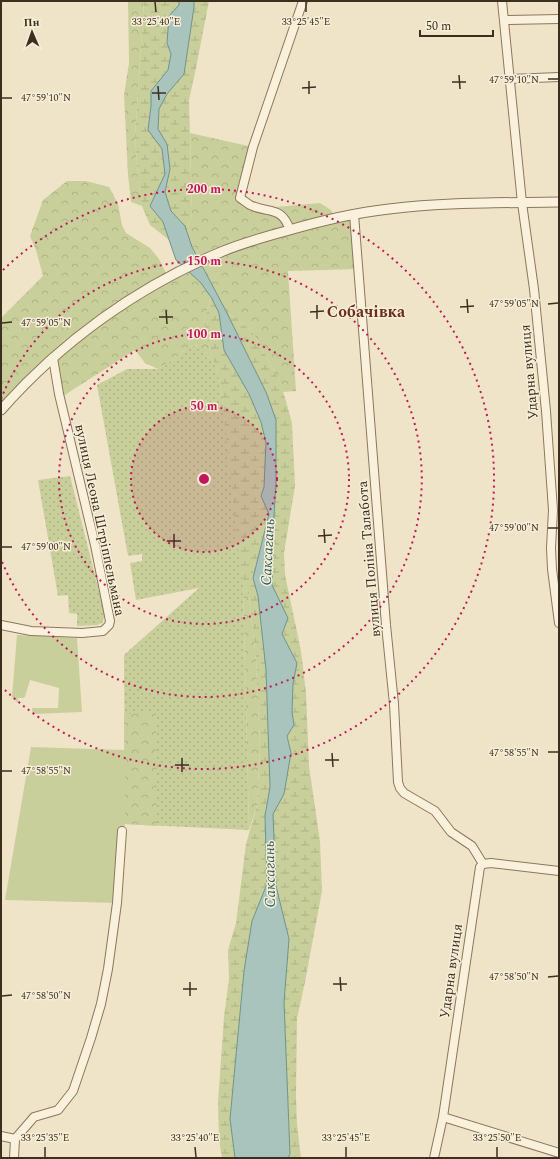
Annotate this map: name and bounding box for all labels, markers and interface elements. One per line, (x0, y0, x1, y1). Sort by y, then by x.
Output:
north arrow (12, 12, 52, 52)
scale bar (420, 12, 493, 38)
text: Пн (23, 14, 40, 31)
text: 33°25'40"E (132, 14, 180, 30)
text: 33°25'45"E (282, 14, 330, 30)
text: 50 m (426, 17, 451, 36)
text: 47°59'10"N (489, 72, 539, 88)
text: 47°59'10"N (21, 90, 71, 106)
text: 200 m (187, 180, 221, 199)
text: 150 m (187, 252, 221, 271)
text: 47°59'05"N (489, 296, 539, 312)
district label: Собачівка (327, 300, 406, 324)
text: 47°59'05"N (21, 315, 71, 331)
street label: Ударна вулиця (514, 324, 544, 420)
text: 100 m (187, 325, 221, 344)
text: 50 m (190, 397, 218, 416)
street label: вулиця Леона Штріппельмана (69, 422, 131, 618)
centre of rings (197, 472, 211, 486)
street label: вулиця Поліна Талабота (352, 480, 386, 638)
water label: Саксагань (255, 518, 281, 586)
text: 47°59'00"N (489, 520, 539, 536)
text: 47°59'00"N (21, 539, 71, 555)
text: 47°58'55"N (489, 745, 539, 761)
text: 47°58'55"N (21, 763, 71, 779)
water label: Саксагань (258, 840, 282, 908)
street label: Ударна вулиця (434, 922, 468, 1020)
text: 47°58'50"N (489, 969, 539, 985)
text: 47°58'50"N (21, 988, 71, 1004)
text: 33°25'35"E (21, 1130, 69, 1146)
text: 33°25'40"E (171, 1130, 219, 1146)
text: 33°25'45"E (322, 1130, 370, 1146)
text: 33°25'50"E (473, 1130, 521, 1146)

